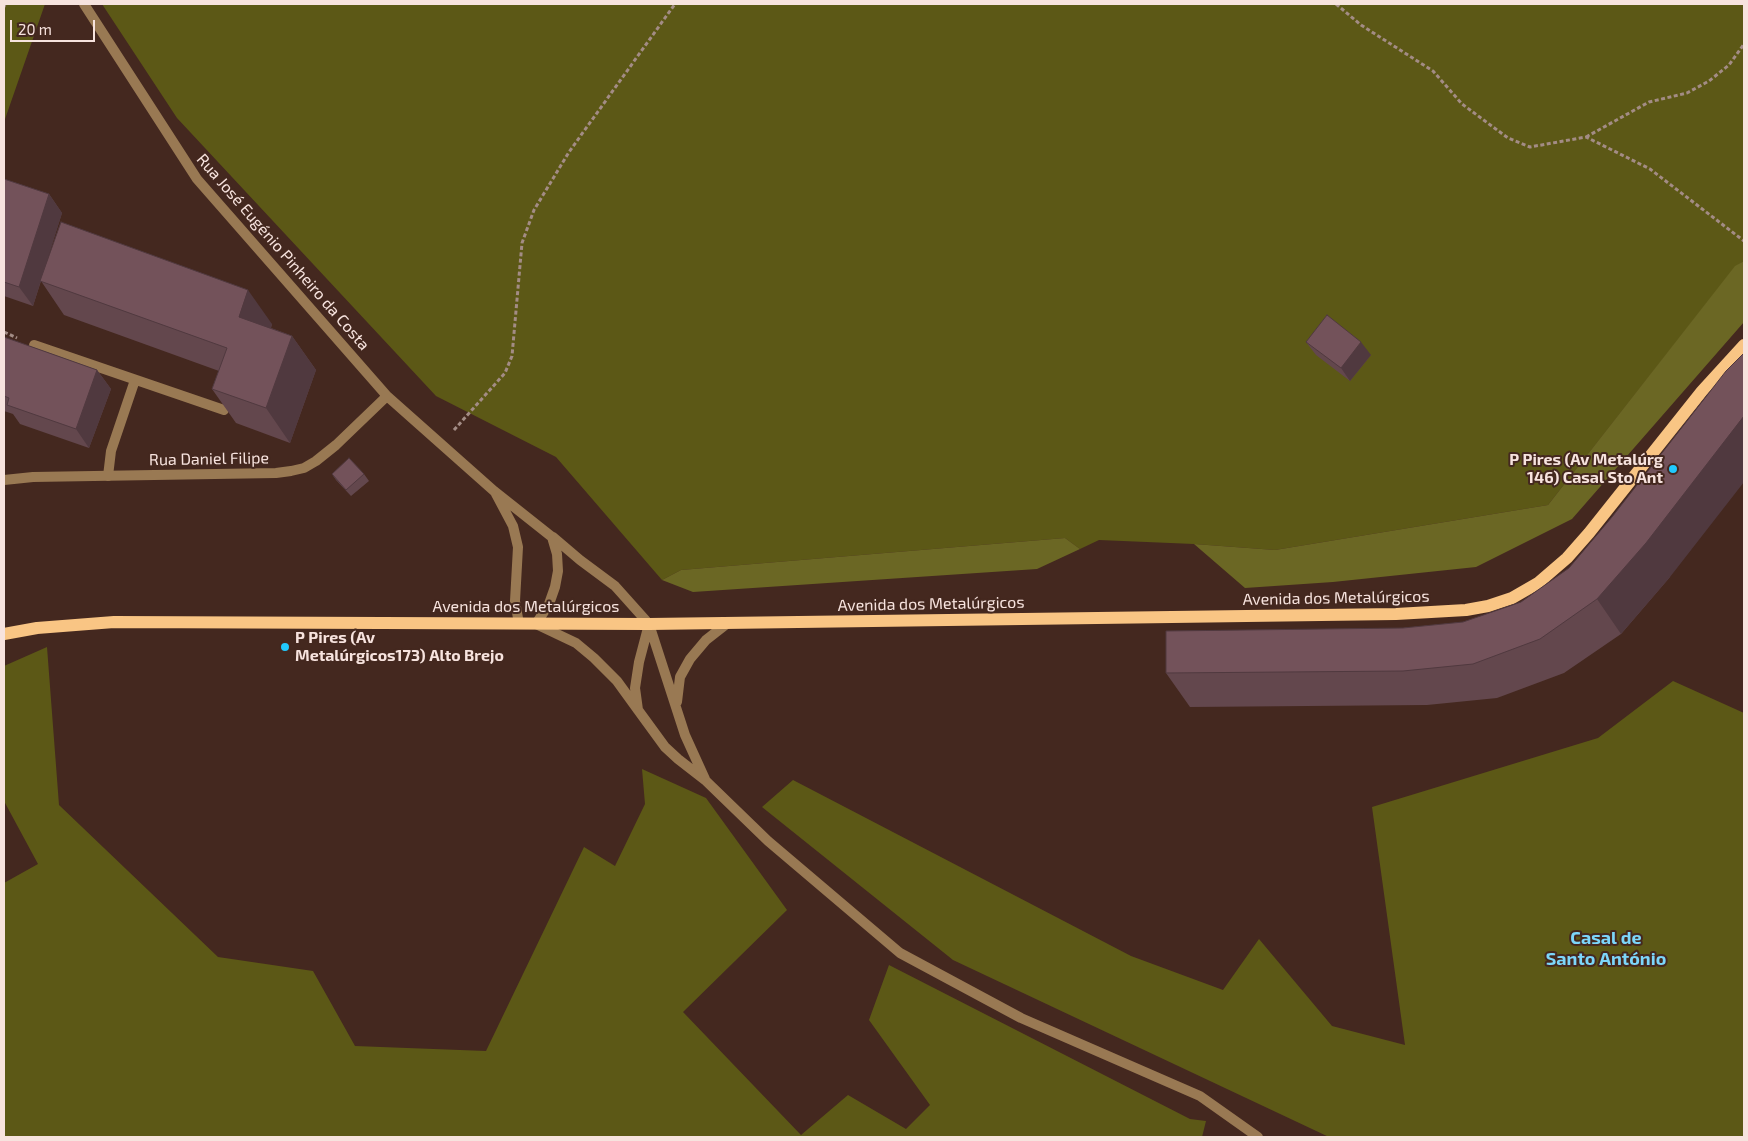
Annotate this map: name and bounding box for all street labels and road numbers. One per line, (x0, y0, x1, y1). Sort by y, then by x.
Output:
street label: Rua José Eugénio Pinheiro da Costa (193, 150, 373, 354)
street label: Rua Daniel Filipe (149, 448, 269, 470)
street label: Avenida dos Metalúrgicos (1242, 587, 1430, 609)
street label: Avenida dos Metalúrgicos (837, 593, 1025, 615)
street label: Avenida dos Metalúrgicos (433, 597, 619, 617)

